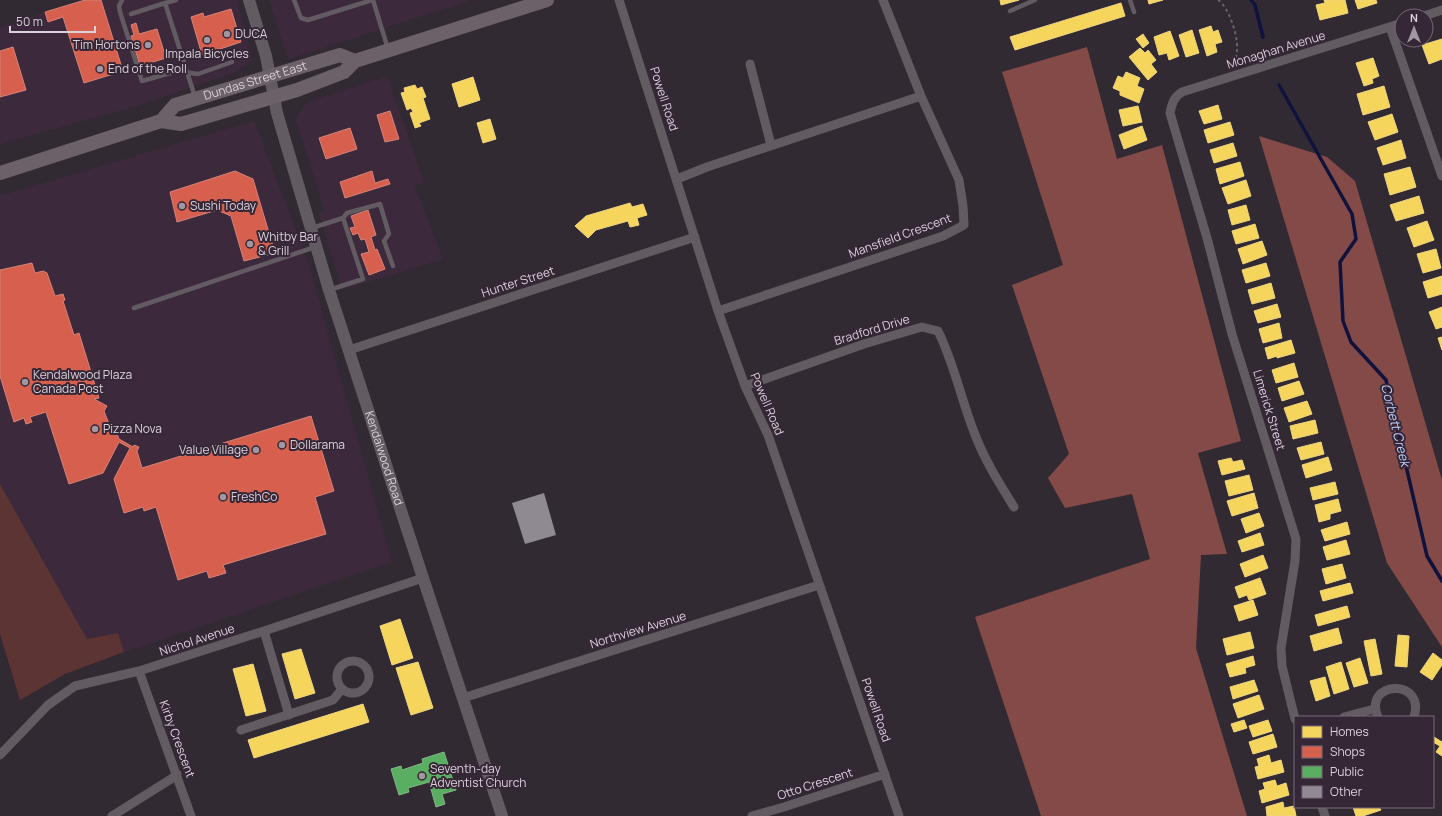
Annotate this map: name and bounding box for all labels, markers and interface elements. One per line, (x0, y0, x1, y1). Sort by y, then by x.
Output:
scale bar (10, 8, 95, 34)
north arrow (1394, 8, 1434, 48)
text: N (1410, 10, 1418, 25)
text: 50 m (16, 13, 43, 30)
place label: DUCA (235, 25, 268, 42)
street label: Monaghan Avenue (1224, 26, 1327, 73)
marker: DUCA (222, 29, 232, 39)
marker: Impala Bicycles (202, 35, 212, 45)
place label: Tim Hortons (73, 36, 140, 53)
marker: Tim Hortons (143, 40, 153, 50)
place label: Impala Bicycles (165, 45, 249, 62)
street label: Dundas Street East (201, 57, 309, 104)
place label: End of the Roll (108, 60, 187, 77)
marker: End of the Roll (95, 64, 105, 74)
street label: Powell Road (646, 65, 683, 133)
place label: Sushi Today (190, 197, 257, 214)
marker: Sushi Today (177, 201, 187, 211)
street label: Mansfield Crescent (846, 209, 954, 262)
place label: Whitby Bar & Grill (258, 228, 318, 259)
marker: Whitby Bar & Grill (245, 239, 255, 249)
street label: Hunter Street (479, 262, 557, 301)
street label: Bradford Drive (832, 310, 912, 349)
place label: Kendalwood Plaza Canada Post (33, 366, 132, 397)
street label: Limerick Street (1249, 367, 1290, 452)
street label: Powell Road (747, 370, 788, 438)
marker: Kendalwood Plaza Canada Post (20, 377, 30, 387)
water label: Corbett Creek (1377, 382, 1416, 471)
street label: Kendalwood Road (361, 409, 408, 507)
place label: Pizza Nova (103, 420, 162, 437)
marker: Pizza Nova (90, 424, 100, 434)
place label: Dollarama (290, 436, 345, 453)
marker: Dollarama (277, 440, 287, 450)
place label: Value Village (179, 441, 248, 458)
marker: Value Village (251, 445, 261, 455)
place label: FreshCo (231, 488, 277, 505)
marker: FreshCo (218, 492, 228, 502)
street label: Northview Avenue (588, 607, 688, 652)
street label: Nichol Avenue (157, 619, 237, 660)
street label: Powell Road (858, 676, 895, 744)
street label: Kirby Crescent (156, 698, 199, 780)
legend (1294, 716, 1434, 808)
text: Homes (1330, 723, 1369, 740)
text: Shops (1330, 743, 1365, 760)
place label: Seventh-day Adventist Church (430, 760, 526, 791)
street label: Otto Crescent (775, 763, 855, 804)
text: Public (1330, 763, 1364, 780)
marker: Seventh-day Adventist Church (417, 771, 427, 781)
text: Other (1330, 783, 1363, 800)

